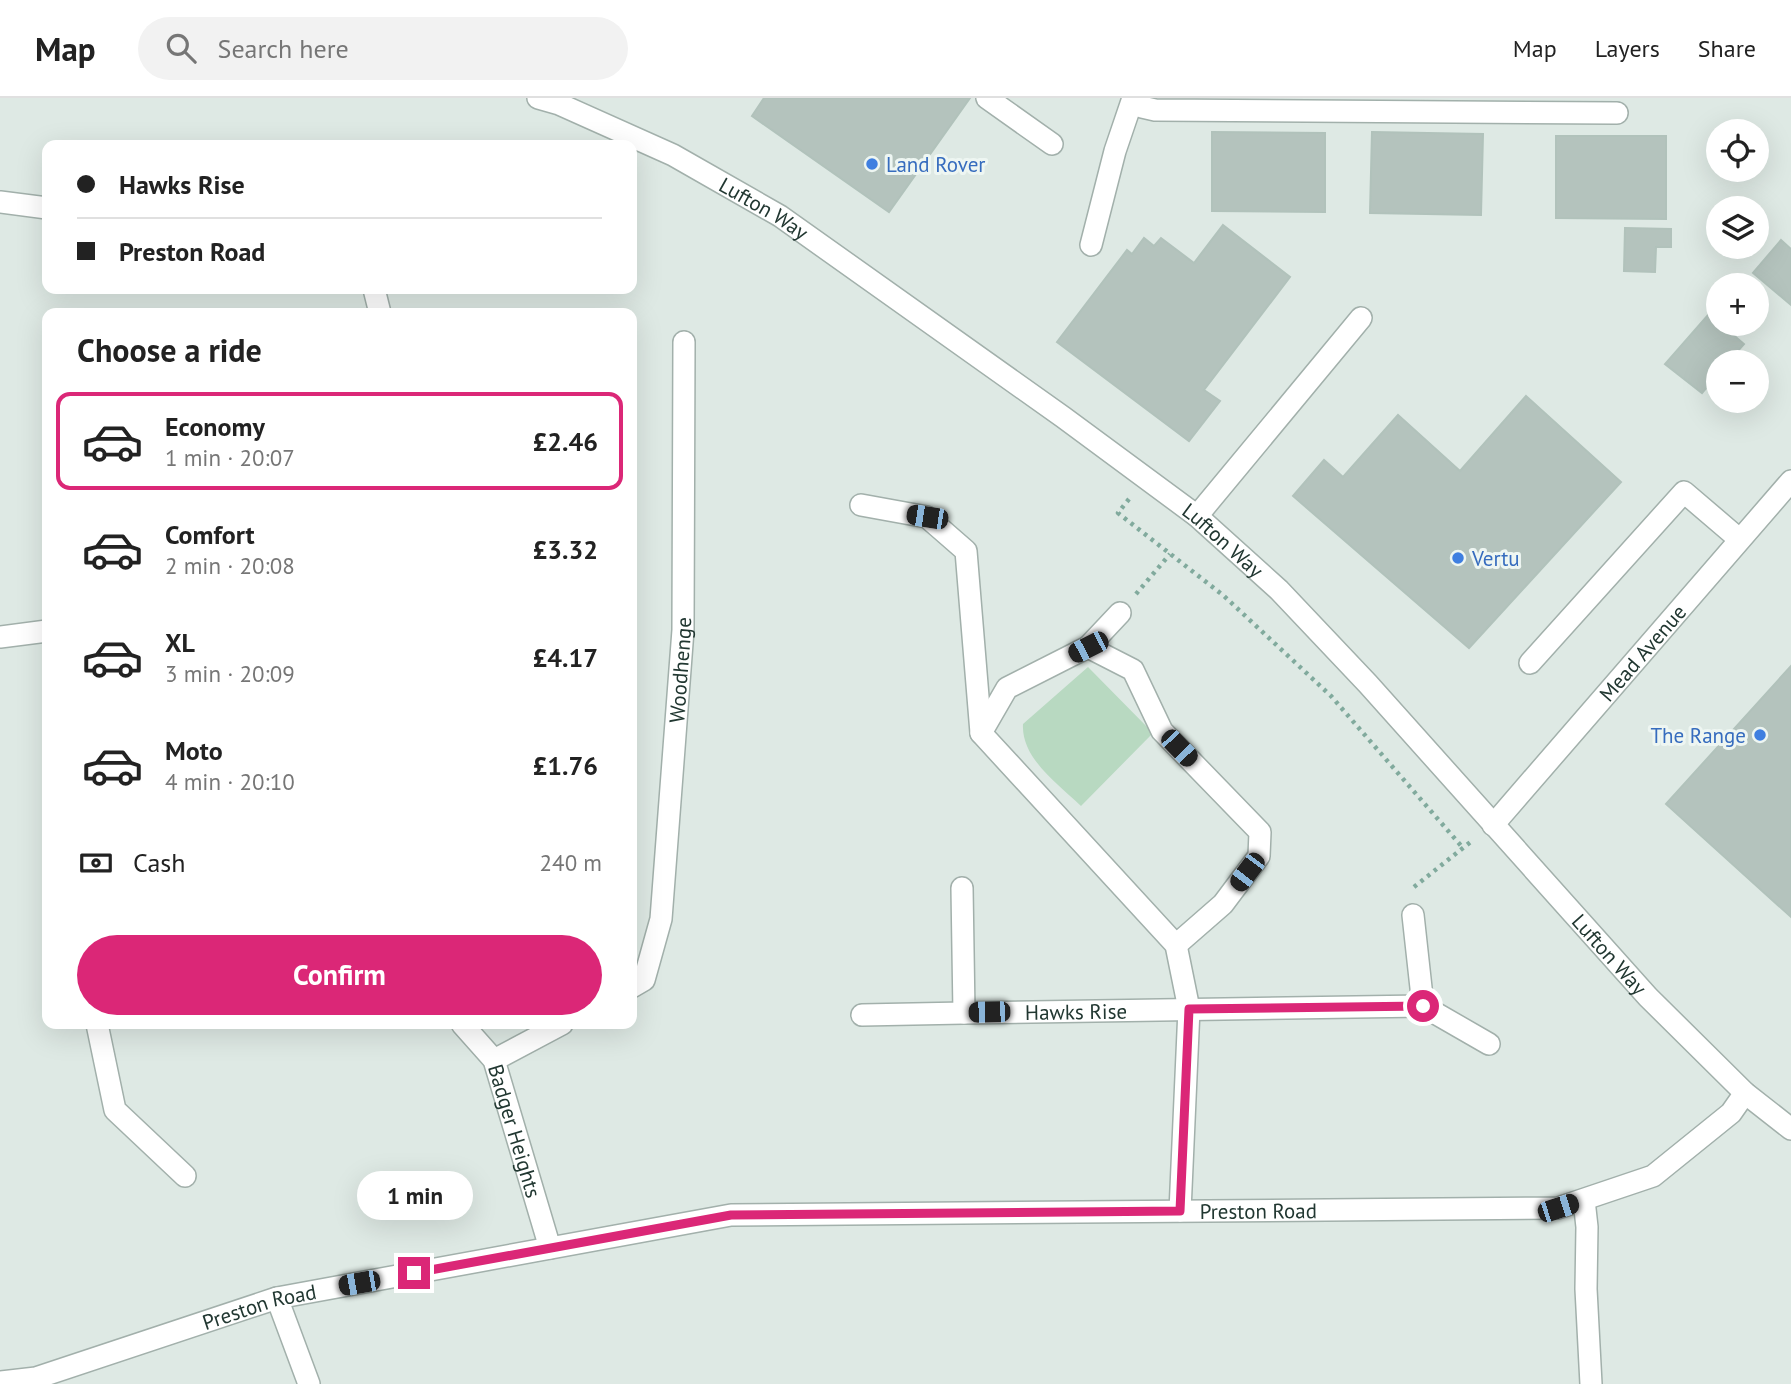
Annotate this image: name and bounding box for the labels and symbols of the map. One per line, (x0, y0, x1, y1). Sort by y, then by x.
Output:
place label: Land Rover (886, 151, 985, 178)
marker: Land Rover (864, 156, 880, 172)
street label: Lufton Way (714, 171, 814, 246)
street label: Lufton Way (1177, 497, 1269, 583)
car (905, 503, 950, 531)
place label: Vertu (1471, 545, 1520, 572)
marker: Vertu (1450, 550, 1466, 566)
street label: Mead Avenue (1593, 599, 1692, 707)
street label: Woodhenge (662, 617, 697, 724)
car (1065, 628, 1112, 666)
place label: The Range (1650, 722, 1746, 749)
car (1157, 726, 1202, 770)
marker: The Range (1752, 727, 1768, 743)
car (1226, 849, 1269, 895)
street label: Lufton Way (1566, 908, 1653, 1000)
route start (1407, 990, 1439, 1022)
street label: Hawks Rise (1025, 997, 1127, 1026)
car (968, 1001, 1011, 1023)
street label: Badger Heights (482, 1061, 548, 1201)
callout: 1 min (356, 1172, 472, 1220)
car (1535, 1192, 1582, 1224)
street label: Preston Road (1199, 1197, 1317, 1225)
route end (398, 1257, 430, 1289)
car (337, 1269, 382, 1297)
street label: Preston Road (199, 1278, 318, 1335)

